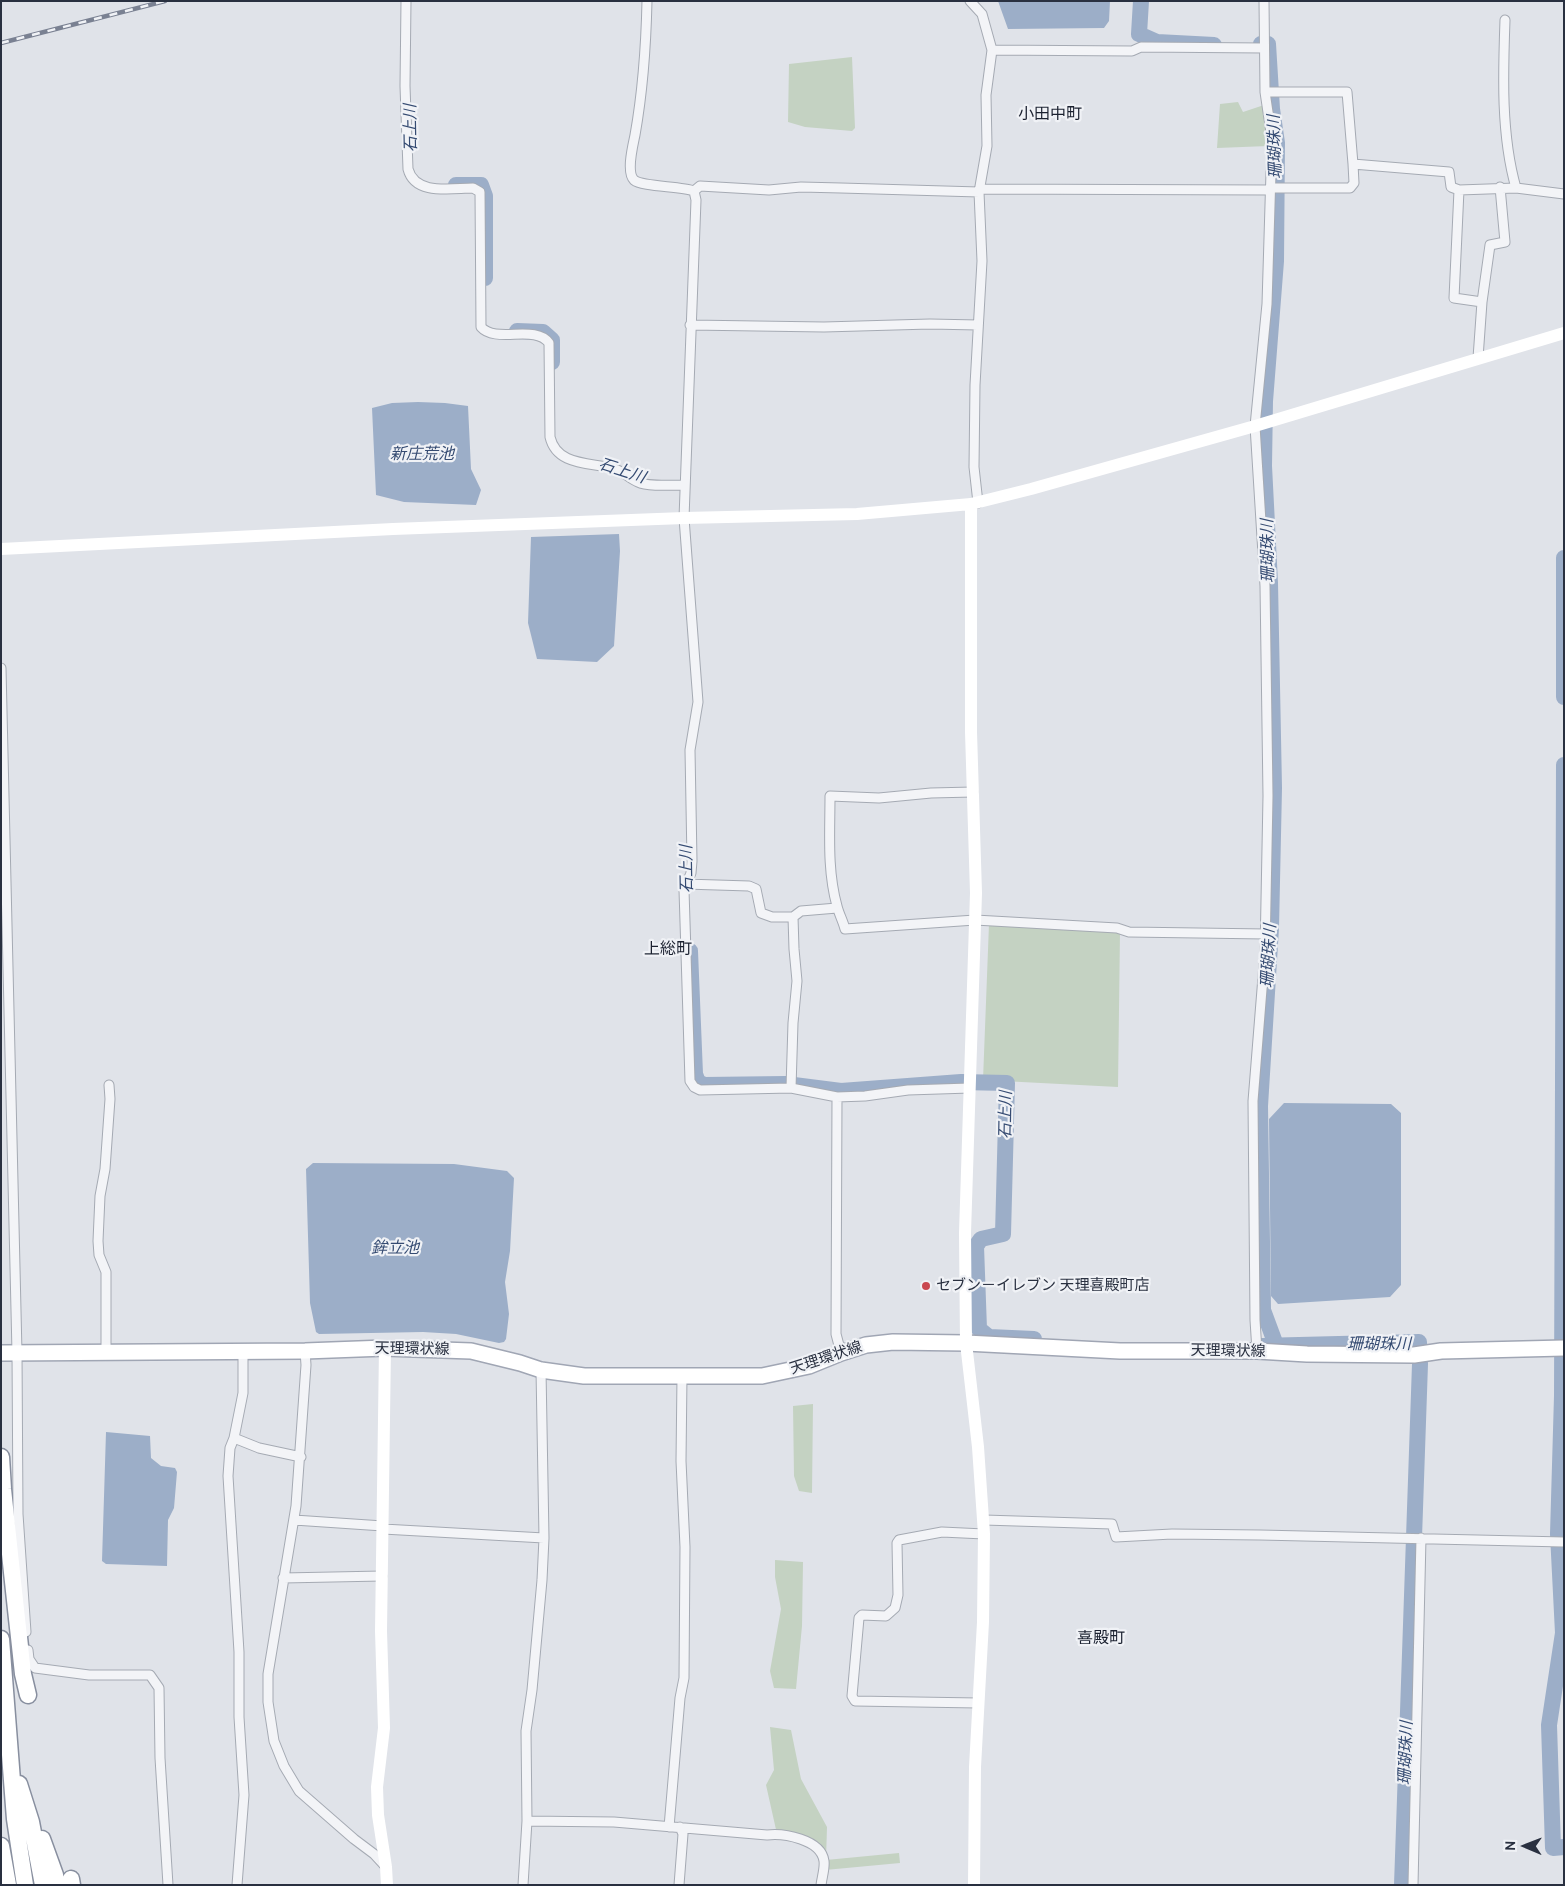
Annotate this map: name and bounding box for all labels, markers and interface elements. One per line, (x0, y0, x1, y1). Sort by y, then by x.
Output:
water label: 石上川 (401, 104, 421, 152)
district label: 小田中町 (1018, 104, 1082, 124)
water label: 珊瑚珠川 (1264, 115, 1286, 179)
water label: 新庄荒池 (390, 444, 454, 464)
water label: 石上川 (596, 454, 648, 488)
water label: 珊瑚珠川 (1258, 519, 1278, 583)
water label: 石上川 (677, 845, 697, 893)
water label: 珊瑚珠川 (1258, 924, 1280, 988)
district label: 上総町 (644, 939, 692, 959)
water label: 石上川 (996, 1091, 1016, 1139)
water label: 鉾立池 (371, 1238, 419, 1258)
place label: セブン－イレブン 天理喜殿町店 (936, 1277, 1149, 1295)
marker: セブン－イレブン 天理喜殿町店 (920, 1280, 932, 1292)
water label: 珊瑚珠川 (1347, 1334, 1411, 1354)
street label: 天理環状線 (788, 1338, 864, 1378)
street label: 天理環状線 (374, 1339, 450, 1359)
street label: 天理環状線 (1190, 1341, 1266, 1361)
district label: 喜殿町 (1077, 1628, 1125, 1648)
water label: 珊瑚珠川 (1395, 1721, 1417, 1785)
north arrow (1500, 1821, 1550, 1871)
text: N (1501, 1841, 1519, 1851)

